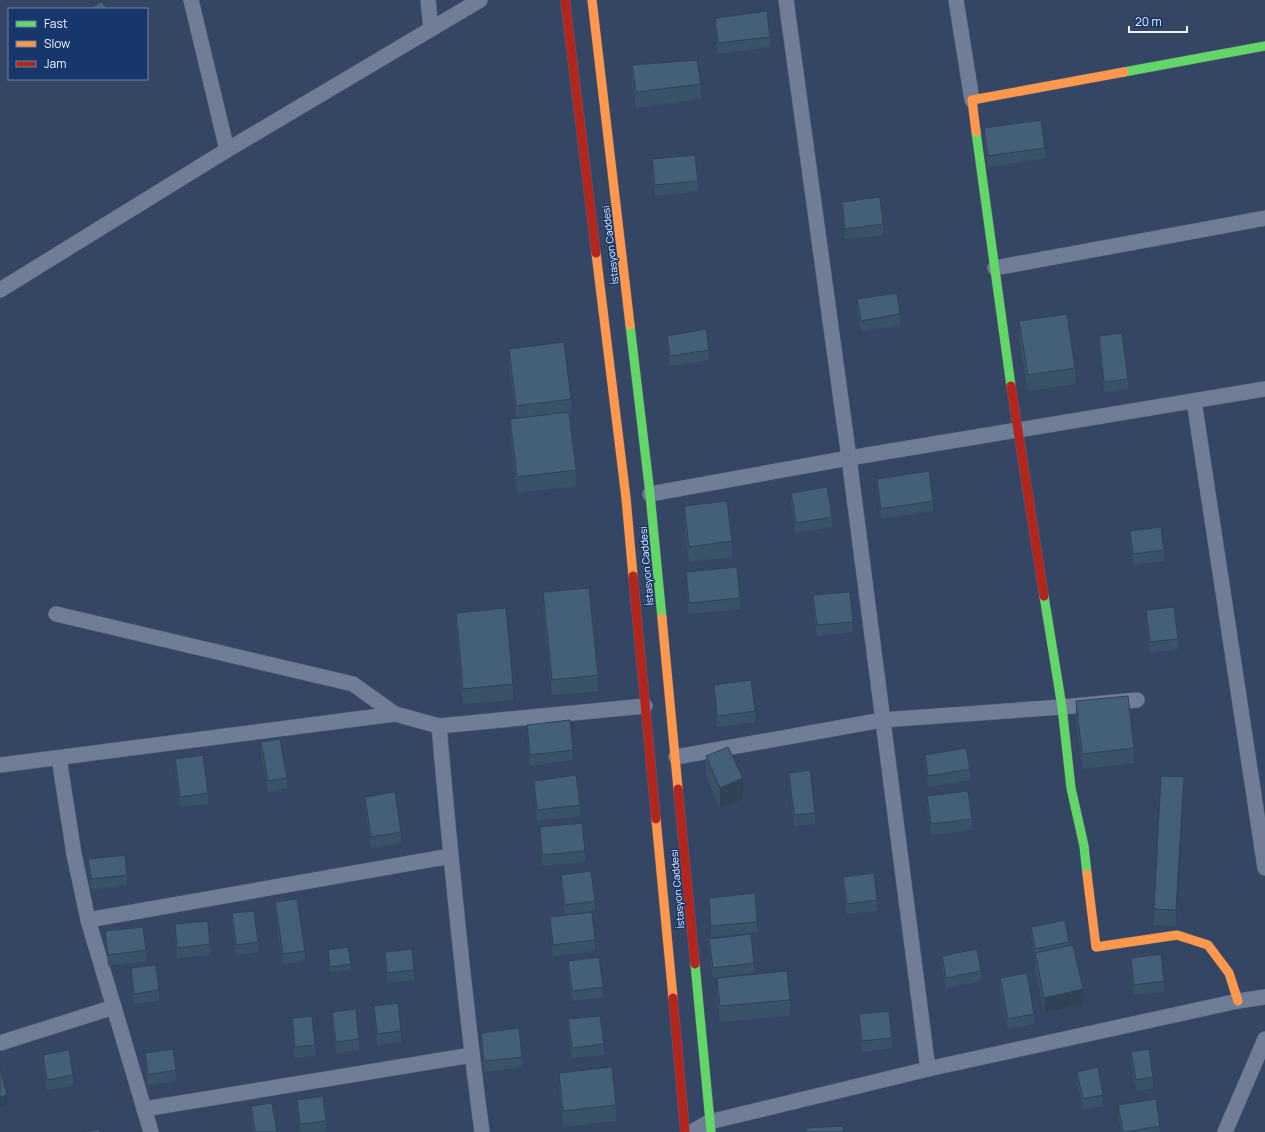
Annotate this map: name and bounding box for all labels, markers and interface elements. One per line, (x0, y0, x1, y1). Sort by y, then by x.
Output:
legend (8, 8, 148, 80)
scale bar (1129, 8, 1187, 34)
text: 20 m (1135, 13, 1162, 30)
text: Fast (44, 15, 68, 32)
text: Slow (44, 35, 70, 52)
text: Jam (44, 55, 66, 72)
street label: İstasyon Caddesi (598, 205, 622, 285)
street label: İstasyon Caddesi (636, 526, 656, 606)
street label: İstasyon Caddesi (667, 849, 687, 929)

